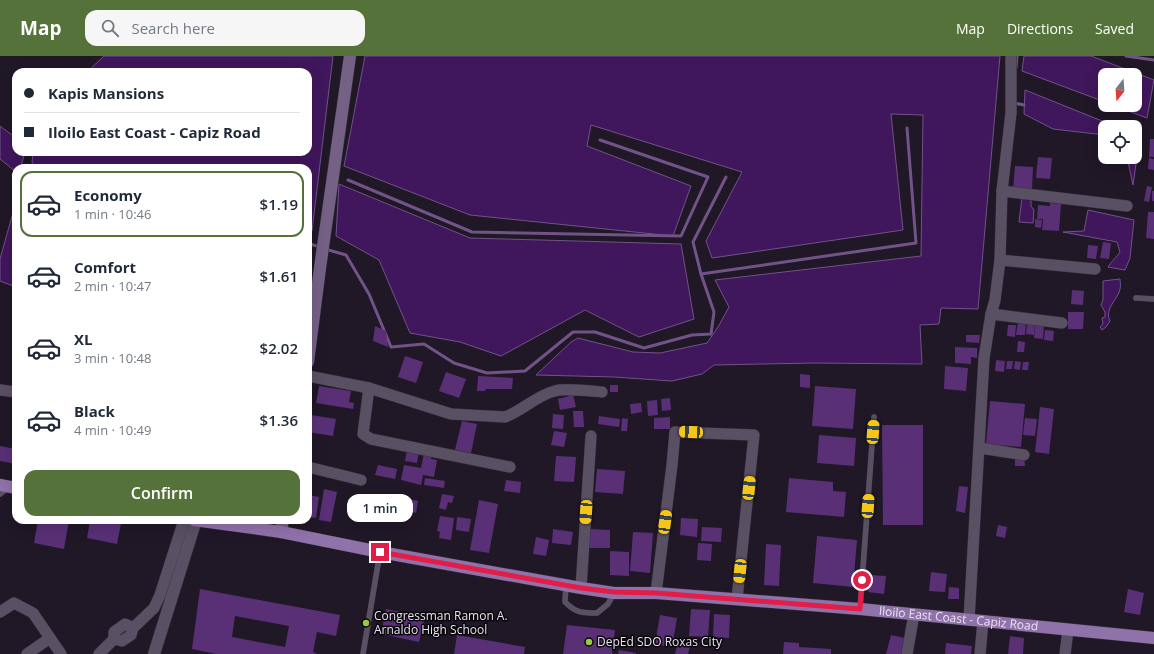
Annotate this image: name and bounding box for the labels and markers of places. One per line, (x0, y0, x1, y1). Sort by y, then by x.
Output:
place label: Congressman Ramon A. Arnaldo High School (374, 607, 508, 638)
marker: Congressman Ramon A. Arnaldo High School (361, 618, 371, 628)
place label: DepEd SDO Roxas City (597, 633, 723, 650)
marker: DepEd SDO Roxas City (584, 637, 594, 647)

